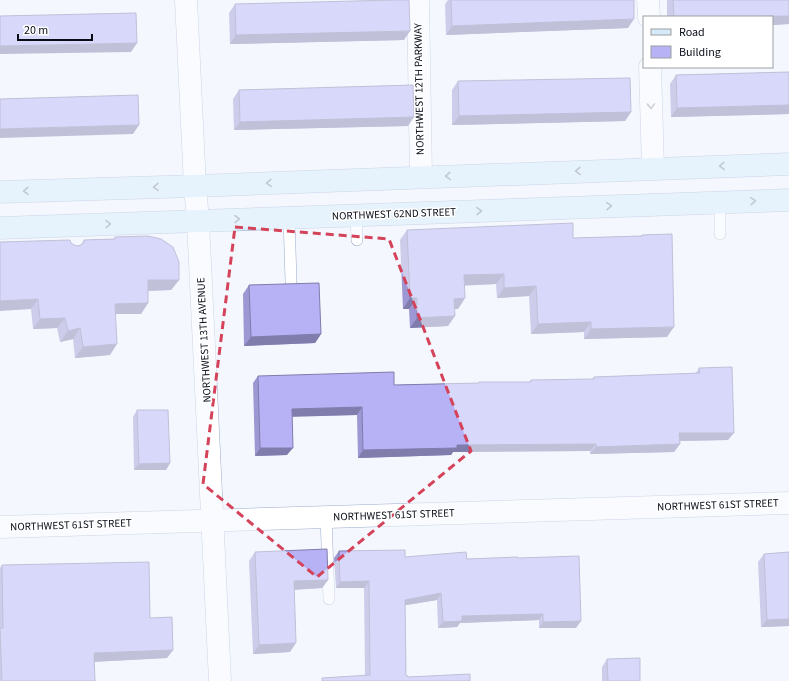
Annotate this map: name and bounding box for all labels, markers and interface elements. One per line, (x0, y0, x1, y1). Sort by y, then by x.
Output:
scale bar (18, 16, 92, 42)
legend (643, 16, 773, 68)
text: 20 m (24, 22, 48, 39)
street label: NORTHWEST 12TH PARKWAY (410, 22, 428, 155)
text: Road (679, 24, 705, 41)
text: Building (679, 44, 721, 61)
one-way arrow (647, 103, 656, 109)
one-way arrow (719, 162, 725, 170)
one-way arrow (575, 167, 581, 175)
one-way arrow (445, 172, 451, 180)
one-way arrow (266, 179, 272, 187)
one-way arrow (153, 183, 159, 191)
one-way arrow (23, 187, 29, 195)
one-way arrow (750, 197, 756, 205)
one-way arrow (606, 202, 612, 210)
street label: NORTHWEST 62ND STREET (332, 204, 456, 224)
one-way arrow (476, 206, 482, 215)
one-way arrow (234, 215, 240, 224)
one-way arrow (105, 220, 111, 229)
street label: NORTHWEST 13TH AVENUE (193, 277, 215, 403)
street label: NORTHWEST 61ST STREET (657, 495, 779, 515)
street label: NORTHWEST 61ST STREET (333, 505, 455, 525)
street label: NORTHWEST 61ST STREET (10, 515, 132, 535)

